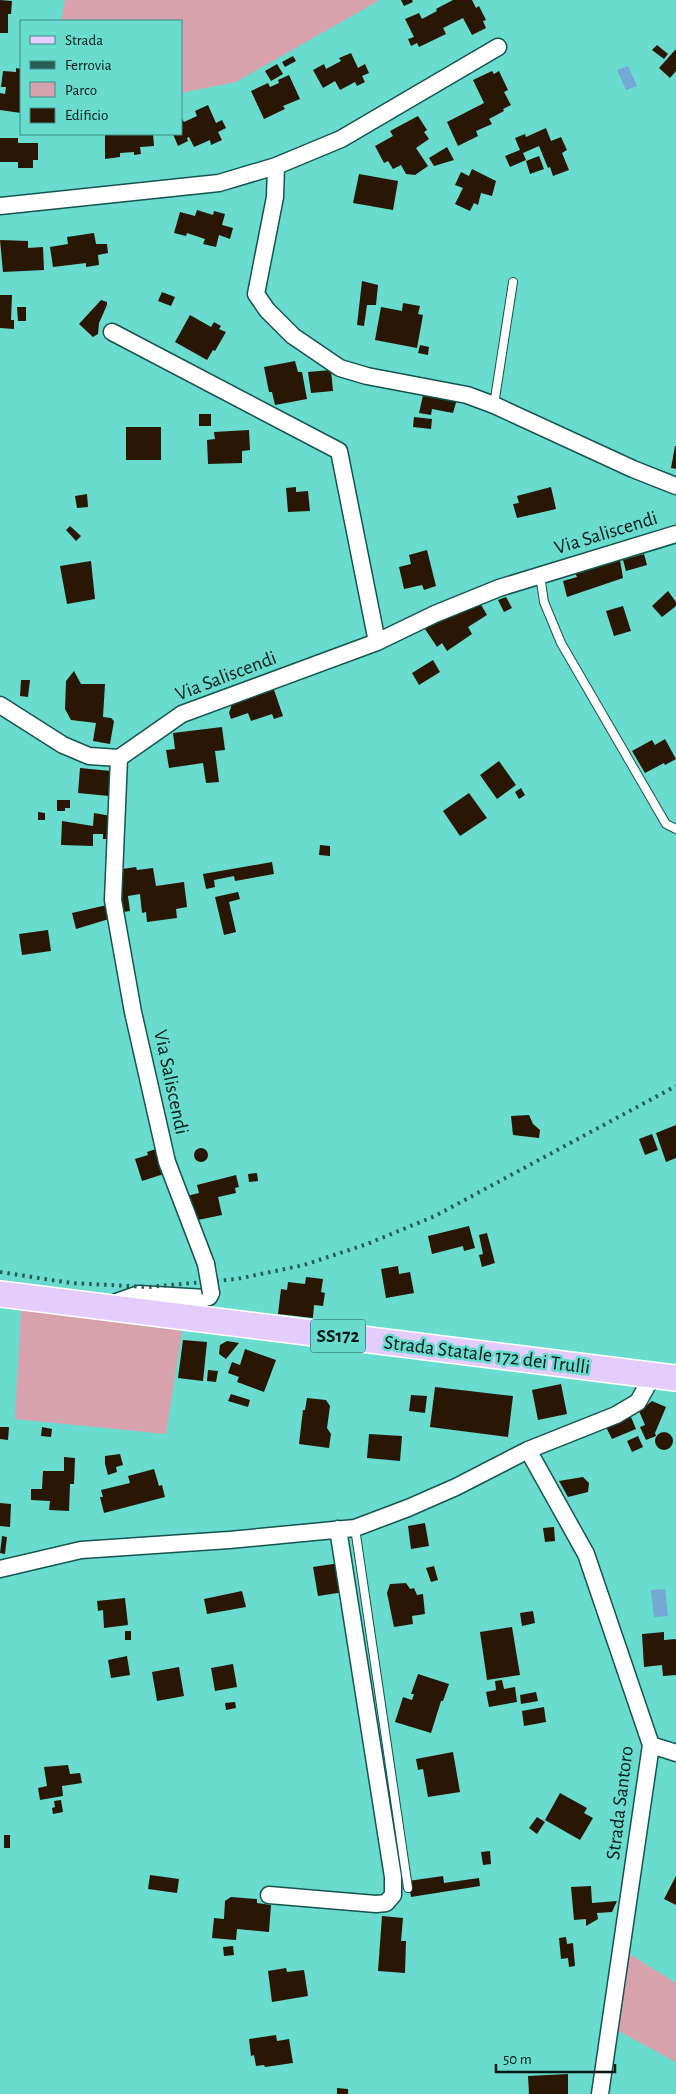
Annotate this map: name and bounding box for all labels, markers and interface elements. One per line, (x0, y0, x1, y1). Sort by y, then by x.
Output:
legend (20, 20, 182, 135)
text: Strada (65, 33, 103, 48)
text: Ferrovia (65, 58, 112, 73)
text: Parco (65, 83, 97, 98)
text: Edificio (65, 108, 108, 123)
street label: Via Saliscendi (552, 508, 660, 558)
street label: Via Saliscendi (173, 648, 279, 704)
street label: Via Saliscendi (150, 1028, 192, 1136)
road number: SS172 (310, 1320, 366, 1352)
street label: Strada Statale 172 dei Trulli (383, 1332, 591, 1378)
street label: Strada Santoro (603, 1745, 637, 1861)
scale bar (496, 2042, 615, 2074)
text: 50 m (503, 2052, 532, 2067)

